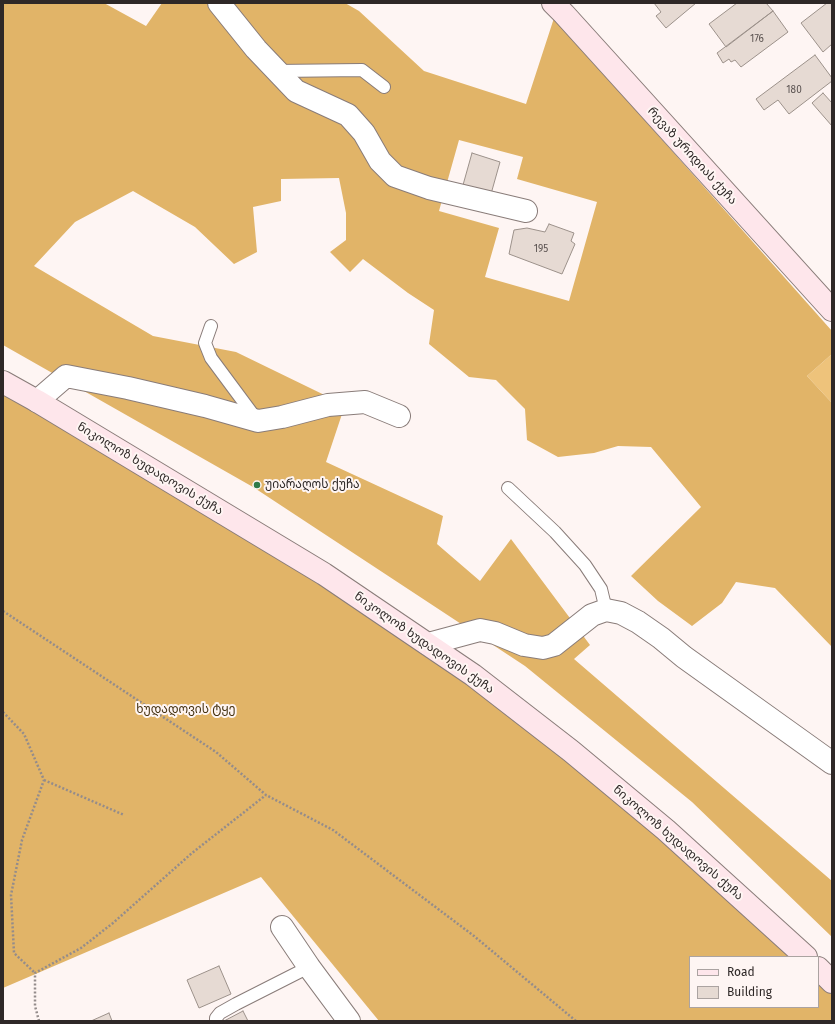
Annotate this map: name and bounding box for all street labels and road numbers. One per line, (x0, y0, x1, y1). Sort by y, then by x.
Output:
street label: რევაზ ურიდიას ქუჩა (644, 104, 740, 208)
street label: ნიკოლოზ ხუდადოვის ქუჩა (74, 420, 226, 518)
street label: ნიკოლოზ ხუდადოვის ქუჩა (351, 589, 497, 697)
street label: ნიკოლოზ ხუდადოვის ქუჩა (610, 783, 746, 903)

